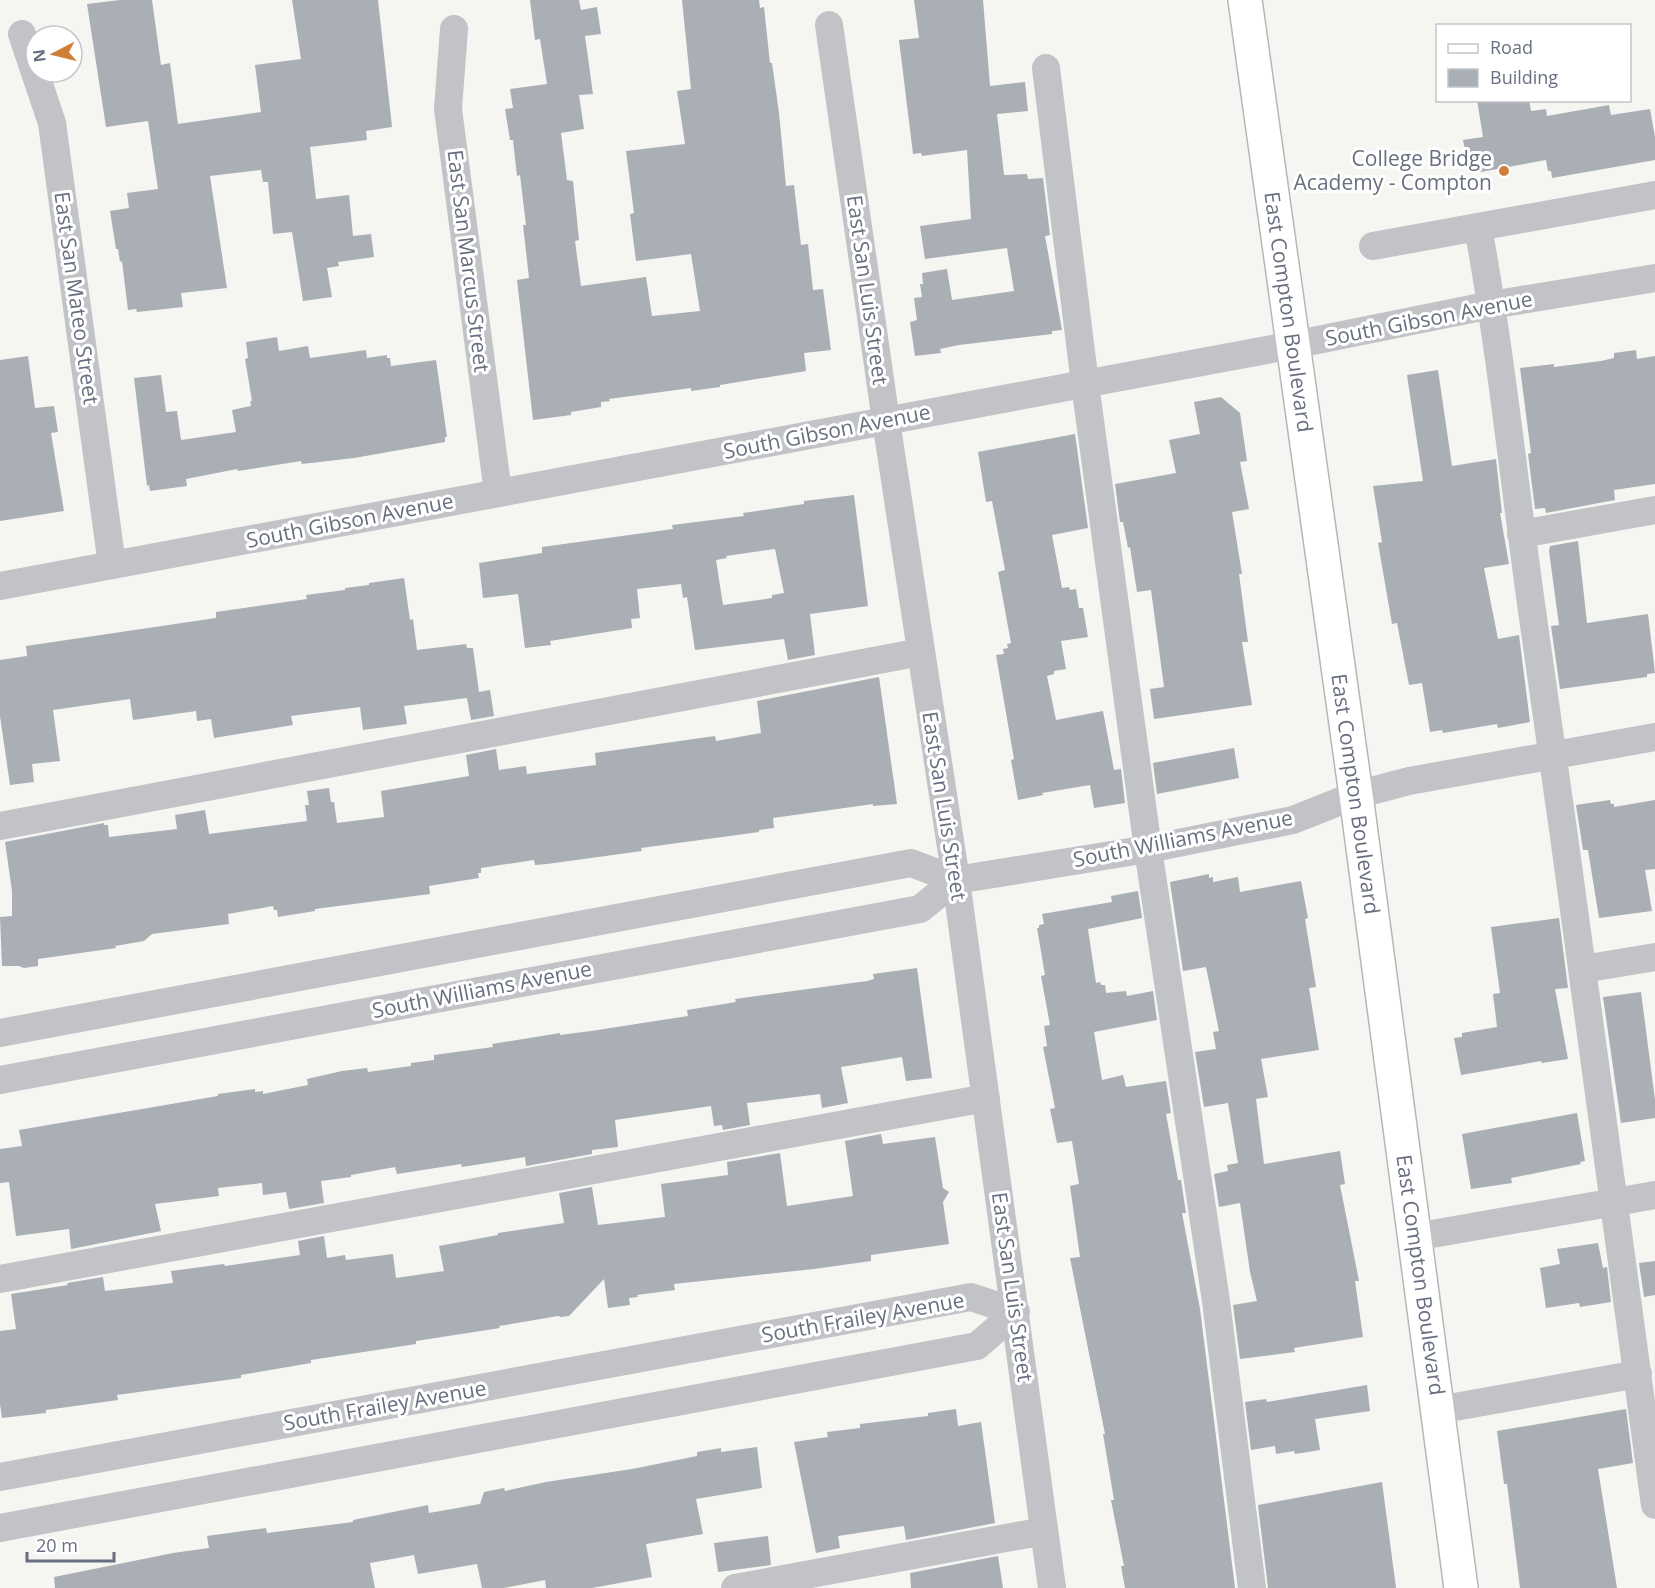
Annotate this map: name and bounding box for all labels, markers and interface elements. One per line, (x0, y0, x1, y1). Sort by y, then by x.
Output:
north arrow (24, 24, 84, 84)
legend (1436, 24, 1631, 102)
text: Road (1490, 35, 1533, 59)
text: N (27, 48, 51, 64)
text: Building (1490, 65, 1558, 89)
place label: College Bridge Academy - Compton (1294, 144, 1492, 196)
street label: East San Marcus Street (441, 148, 497, 374)
marker: College Bridge Academy - Compton (1497, 164, 1511, 178)
street label: East San Mateo Street (48, 190, 106, 406)
street label: East Compton Boulevard (1258, 190, 1320, 434)
street label: East San Luis Street (841, 193, 895, 386)
street label: South Gibson Avenue (1323, 284, 1535, 352)
street label: South Gibson Avenue (721, 397, 933, 465)
street label: South Gibson Avenue (244, 486, 456, 554)
street label: East Compton Boulevard (1325, 672, 1387, 916)
street label: East San Luis Street (916, 709, 974, 902)
street label: South Williams Avenue (1071, 803, 1295, 873)
street label: South Williams Avenue (370, 954, 594, 1024)
street label: East Compton Boulevard (1390, 1153, 1452, 1397)
street label: East San Luis Street (986, 1190, 1040, 1383)
street label: South Frailey Avenue (759, 1285, 966, 1349)
street label: South Frailey Avenue (281, 1373, 488, 1437)
scale bar (27, 1525, 114, 1563)
text: 20 m (36, 1533, 78, 1557)

